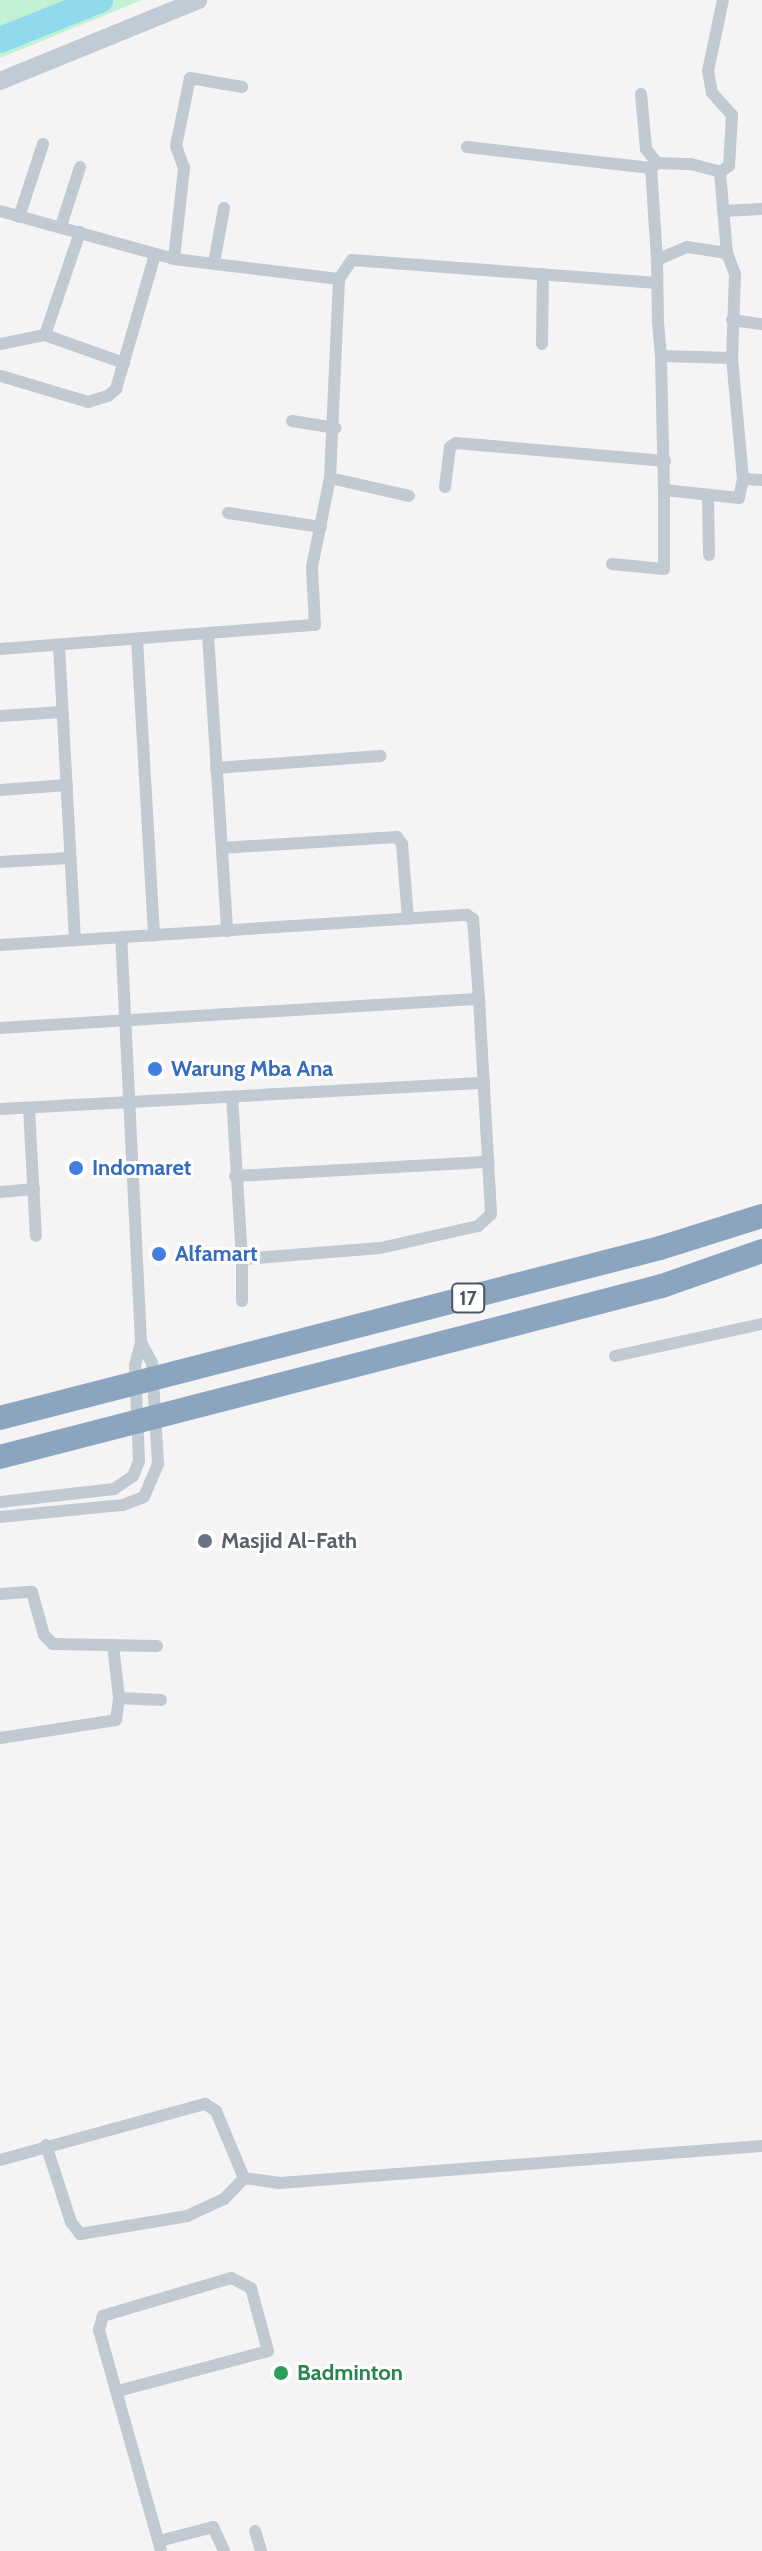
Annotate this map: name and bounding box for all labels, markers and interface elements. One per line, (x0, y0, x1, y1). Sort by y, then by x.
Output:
place label: Warung Mba Ana (171, 1056, 333, 1082)
marker: Warung Mba Ana (146, 1060, 164, 1078)
place label: Indomaret (92, 1155, 191, 1181)
marker: Indomaret (67, 1159, 85, 1177)
place label: Alfamart (175, 1241, 257, 1267)
marker: Alfamart (150, 1245, 168, 1263)
road number: 17 (450, 1282, 486, 1314)
place label: Masjid Al-Fath (221, 1528, 357, 1554)
marker: Masjid Al-Fath (196, 1532, 214, 1550)
place label: Badminton (297, 2360, 403, 2386)
marker: Badminton (272, 2364, 290, 2382)

